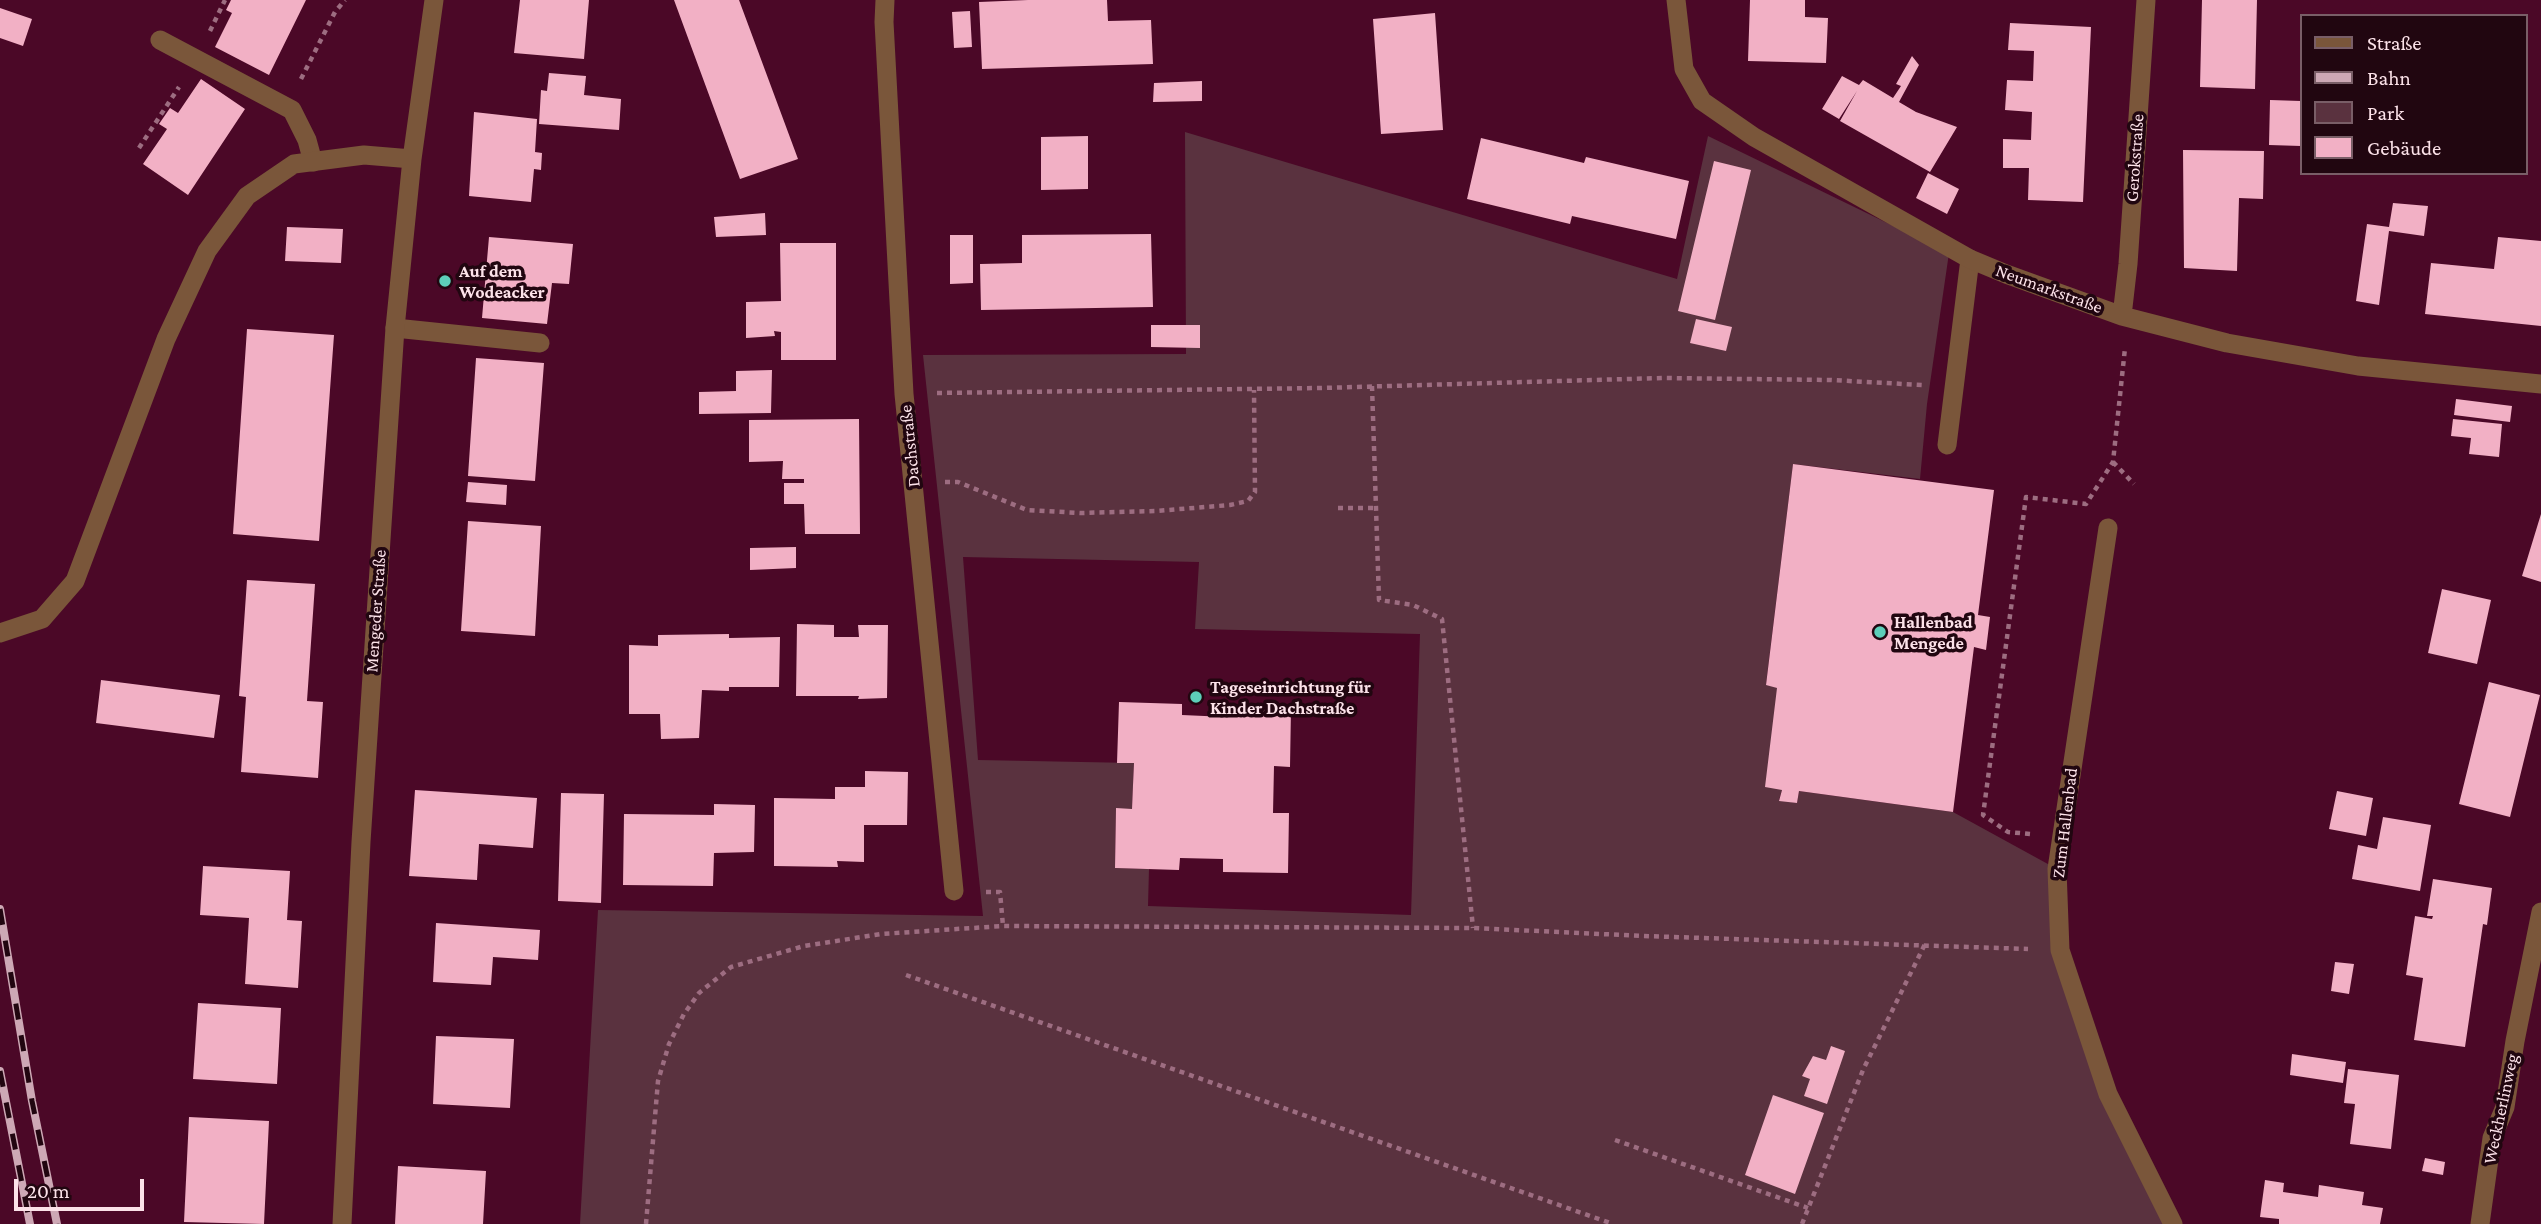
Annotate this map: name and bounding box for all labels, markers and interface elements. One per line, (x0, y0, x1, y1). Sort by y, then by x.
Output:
legend (2300, 14, 2527, 175)
text: Straße (2367, 31, 2421, 55)
text: Bahn (2367, 66, 2411, 90)
text: Park (2367, 101, 2404, 125)
street label: Gerokstraße (2121, 113, 2149, 203)
text: Gebäude (2367, 136, 2441, 160)
place label: Auf dem Wodeacker (459, 260, 545, 302)
street label: Neumarkstraße (1993, 260, 2105, 318)
marker: Auf dem Wodeacker (437, 273, 453, 289)
street label: Dachstraße (895, 404, 925, 488)
street label: Mengeder Straße (361, 549, 391, 673)
place label: Hallenbad Mengede (1894, 611, 1973, 654)
marker: Hallenbad Mengede (1872, 624, 1888, 640)
place label: Tageseinrichtung für Kinder Dachstraße (1210, 676, 1371, 718)
marker: Tageseinrichtung für Kinder Dachstraße (1188, 689, 1204, 705)
street label: Zum Hallenbad (2048, 767, 2082, 879)
street label: Weckherlinweg (2479, 1052, 2523, 1166)
scale bar (18, 1164, 147, 1208)
text: 20 m (27, 1179, 70, 1203)

